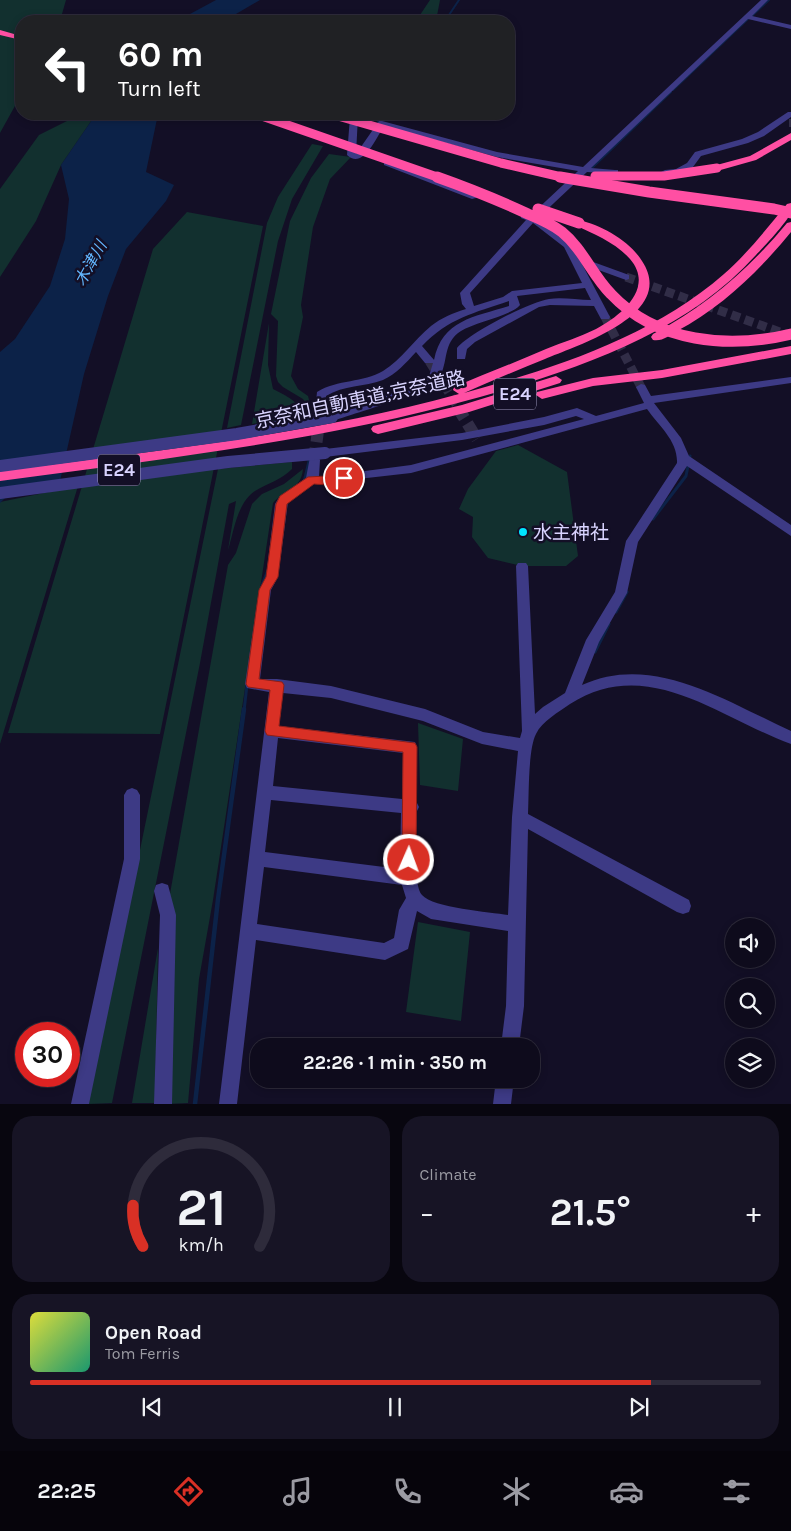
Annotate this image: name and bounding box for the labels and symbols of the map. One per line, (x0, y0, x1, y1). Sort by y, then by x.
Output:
water label: 木津川 (70, 236, 111, 289)
street label: 京奈和自動車道;京奈道路 (253, 367, 467, 433)
road number: E24 (494, 378, 536, 409)
road number: E24 (98, 454, 140, 486)
pin (323, 457, 365, 499)
place label: 水主神社 (533, 522, 609, 544)
marker: 水主神社 (517, 526, 529, 538)
position arrow (382, 833, 434, 885)
speed limit sign: 30 (15, 1022, 80, 1087)

